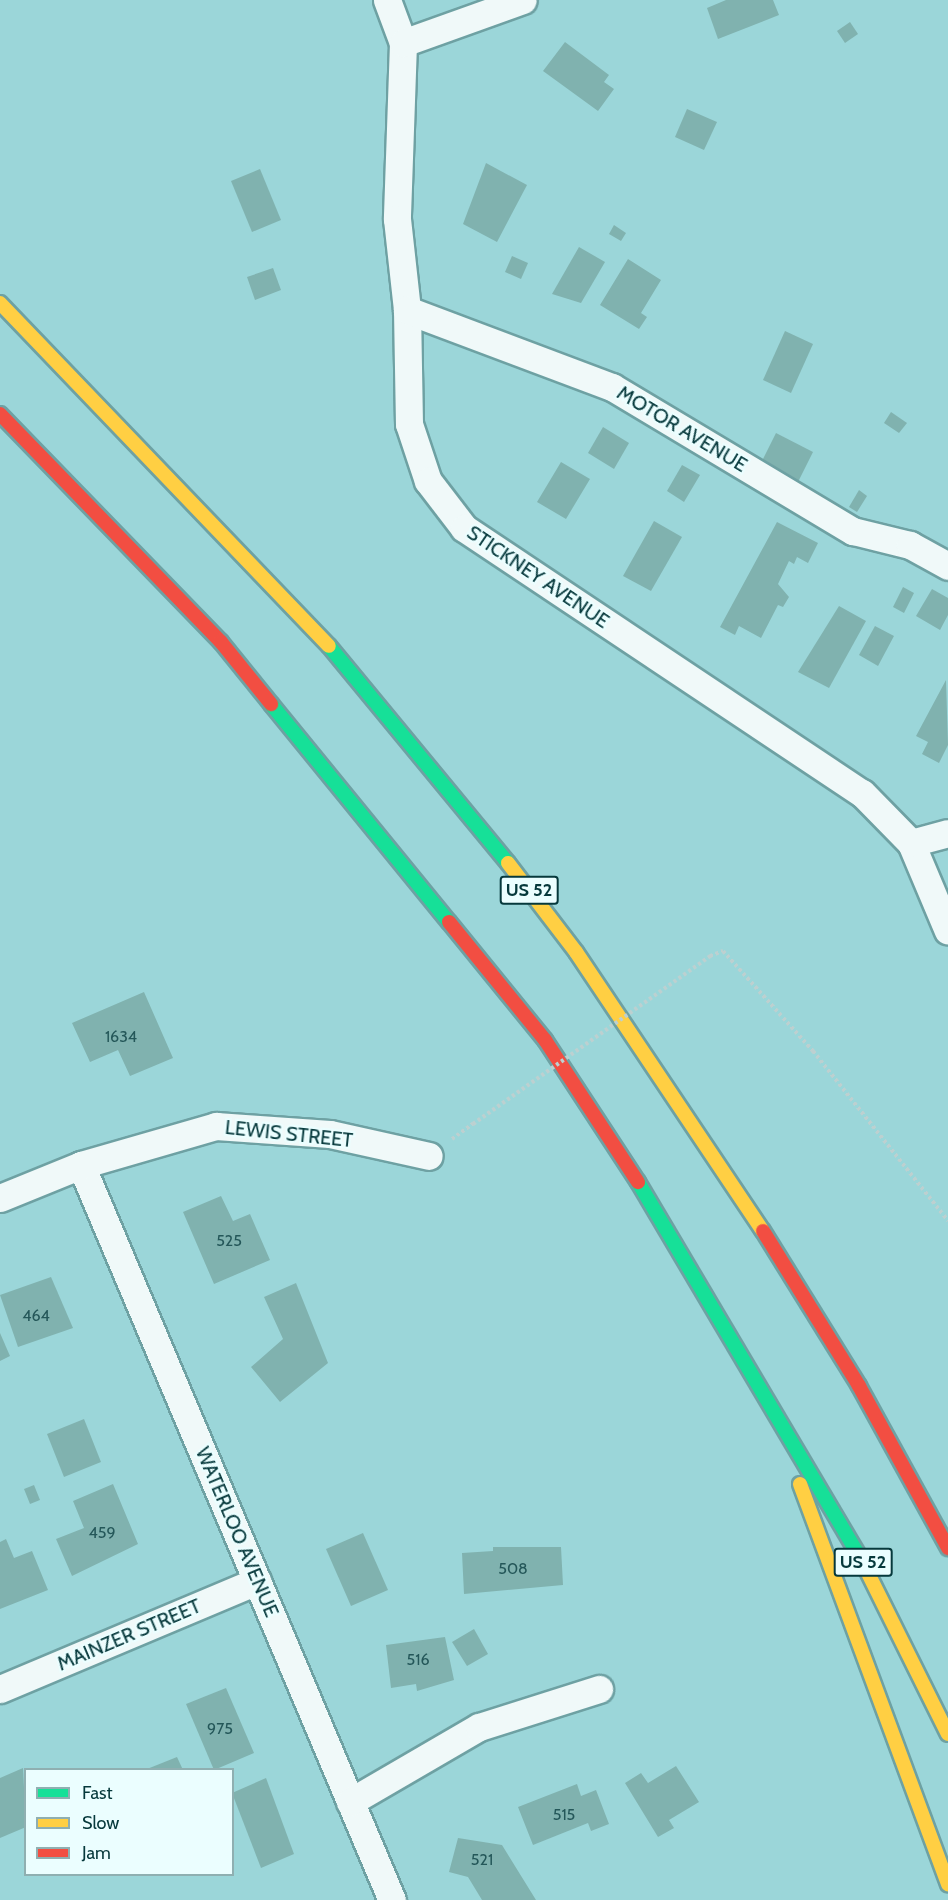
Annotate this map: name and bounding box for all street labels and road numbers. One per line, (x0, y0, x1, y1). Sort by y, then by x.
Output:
street label: MOTOR AVENUE (613, 381, 751, 477)
street label: STICKNEY AVENUE (462, 521, 614, 633)
road number: US 52 (499, 875, 559, 905)
street label: LEWIS STREET (224, 1115, 354, 1153)
street label: WATERLOO AVENUE (190, 1443, 284, 1621)
road number: US 52 (833, 1547, 893, 1577)
street label: MAINZER STREET (54, 1594, 204, 1676)

